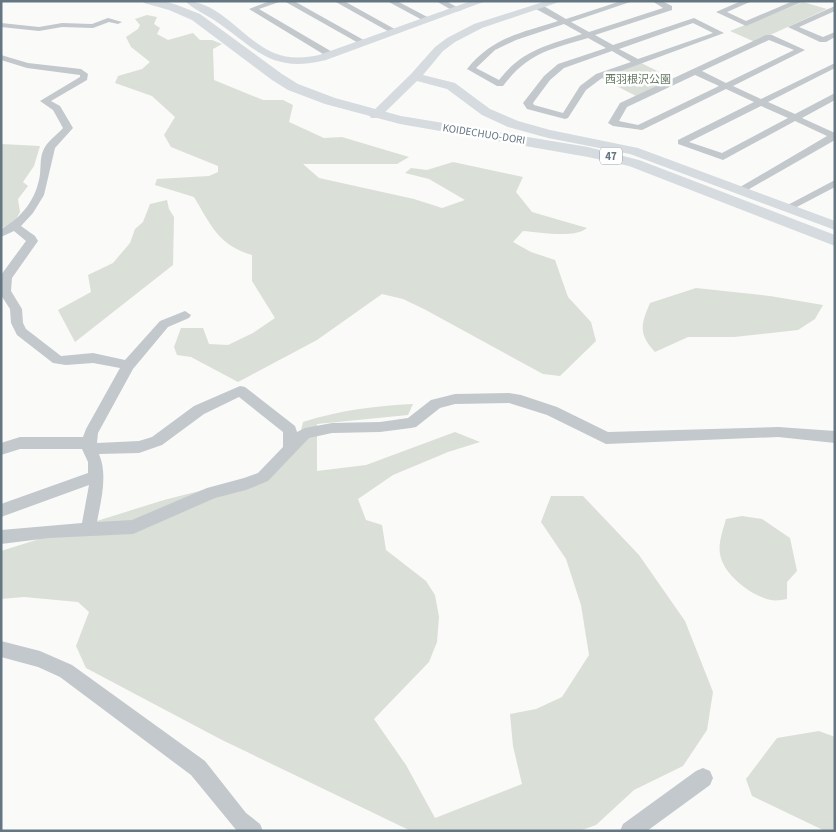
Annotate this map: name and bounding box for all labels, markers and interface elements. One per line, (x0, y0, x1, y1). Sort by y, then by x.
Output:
park label: 西羽根沢公園 (605, 72, 671, 87)
street label: KOIDECHUO-DORI (442, 120, 526, 148)
road number: 47 (600, 148, 622, 164)

